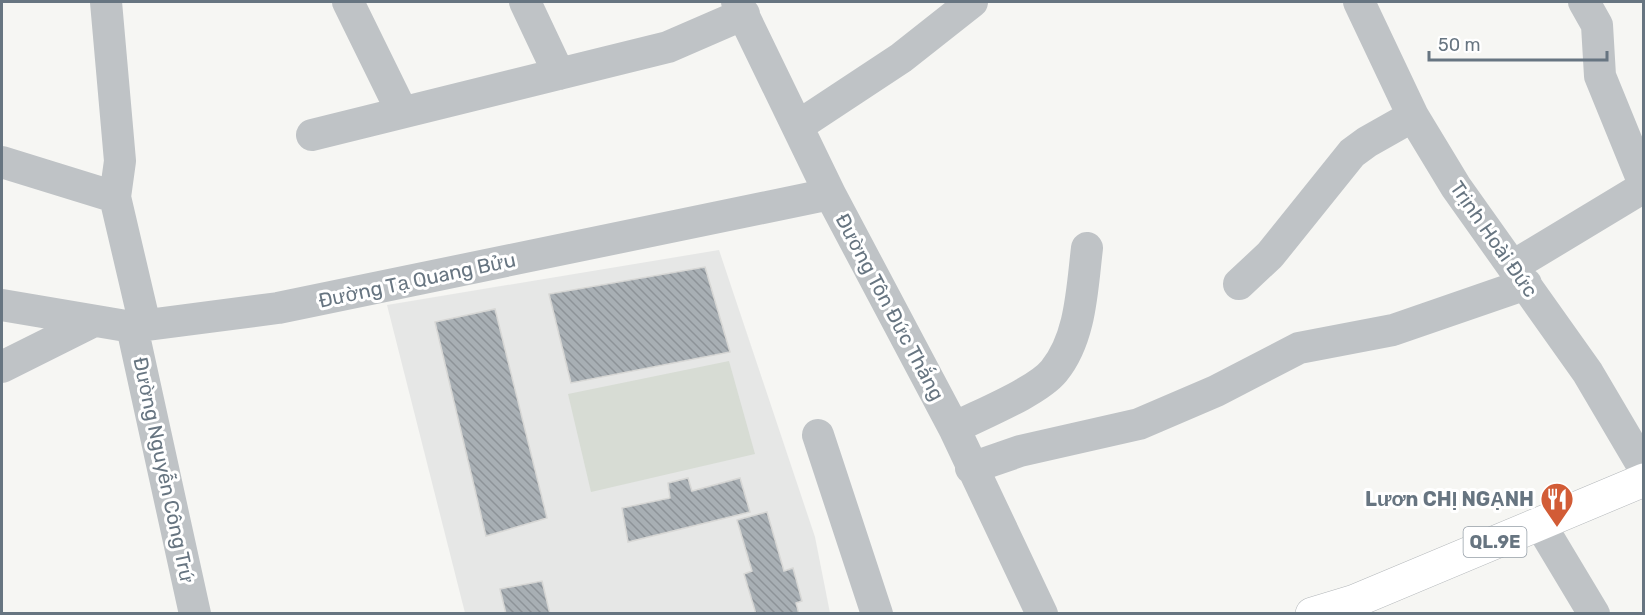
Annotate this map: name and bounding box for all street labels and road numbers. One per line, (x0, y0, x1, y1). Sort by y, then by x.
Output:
street label: Trịnh Hoài Đức (1445, 176, 1543, 302)
street label: Đường Tôn Đức Thắng (830, 209, 950, 405)
street label: Đường Tạ Quang Bửu (316, 247, 518, 313)
street label: Đường Nguyễn Công Trứ (128, 355, 200, 585)
road number: QL.9E (1464, 527, 1526, 557)

